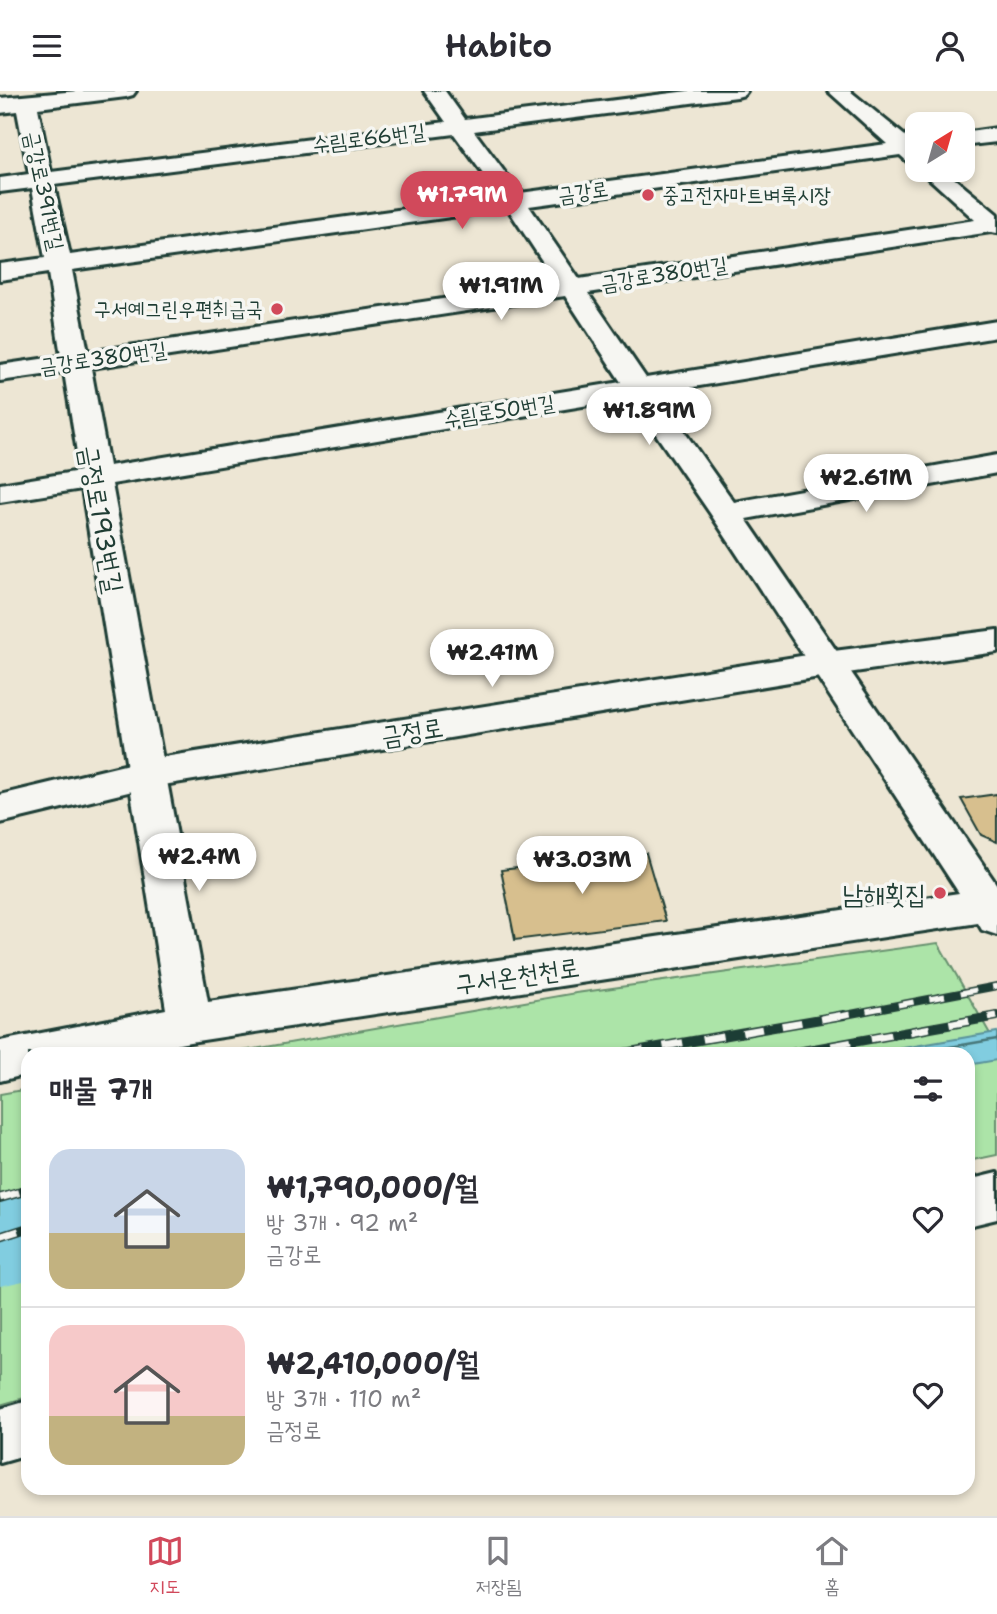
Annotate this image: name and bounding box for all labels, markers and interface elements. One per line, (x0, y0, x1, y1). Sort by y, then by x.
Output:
text: Habito (445, 24, 552, 67)
icon: menu (28, 27, 66, 65)
icon: person (931, 27, 969, 65)
north arrow (905, 112, 975, 182)
map controls (905, 112, 975, 182)
street label: 수림로66번길 (311, 117, 427, 159)
street label: 금강로391번길 (18, 129, 70, 253)
pin: ₩1.79M (405, 171, 519, 231)
street label: 금강로 (556, 175, 610, 209)
text: ₩1.79M (416, 179, 508, 209)
place label: 중고전자마트벼룩시장 (662, 181, 831, 209)
marker: 중고전자마트벼룩시장 (640, 187, 656, 203)
street label: 금강로380번길 (599, 250, 729, 298)
pin: ₩1.91M (444, 263, 558, 322)
text: ₩1.91M (459, 270, 543, 300)
place label: 구서예그린우편취급국 (94, 295, 263, 323)
marker: 구서예그린우편취급국 (269, 301, 285, 317)
street label: 금강로380번길 (38, 335, 168, 381)
pin: ₩1.89M (592, 387, 706, 447)
street label: 수림로50번길 (442, 388, 557, 434)
text: ₩1.89M (602, 395, 696, 425)
street label: 금정로193번길 (72, 442, 132, 596)
pin: ₩2.61M (809, 455, 923, 514)
text: ₩2.61M (820, 462, 912, 492)
pin: ₩2.41M (435, 629, 549, 689)
text: ₩2.41M (446, 637, 538, 667)
street label: 금정로 (378, 709, 446, 753)
pin: ₩2.4M (150, 833, 248, 893)
pin: ₩3.03M (525, 837, 639, 896)
text: ₩2.4M (157, 841, 241, 871)
text: ₩3.03M (532, 844, 632, 874)
place label: 남해횟집 (842, 876, 926, 911)
marker: 남해횟집 (932, 885, 948, 901)
street label: 구서온천천로 (452, 949, 582, 1001)
text: 매물 7개 (49, 1069, 153, 1110)
icon: filters (909, 1070, 947, 1108)
text: ₩1,790,000/월 (266, 1167, 479, 1208)
icon: home (105, 1177, 189, 1261)
icon: heart (909, 1200, 947, 1238)
text: 방 3개 · 92 m² (266, 1208, 418, 1238)
text: 금강로 (266, 1239, 322, 1269)
text: ₩2,410,000/월 (266, 1343, 479, 1384)
icon: home (105, 1353, 189, 1437)
icon: heart (909, 1376, 947, 1414)
text: 방 3개 · 110 m² (266, 1384, 421, 1414)
text: 금정로 (266, 1415, 322, 1445)
tab: 지도 (146, 1532, 184, 1600)
tab: 저장됨 (476, 1532, 521, 1600)
tab: 홈 (813, 1532, 851, 1600)

